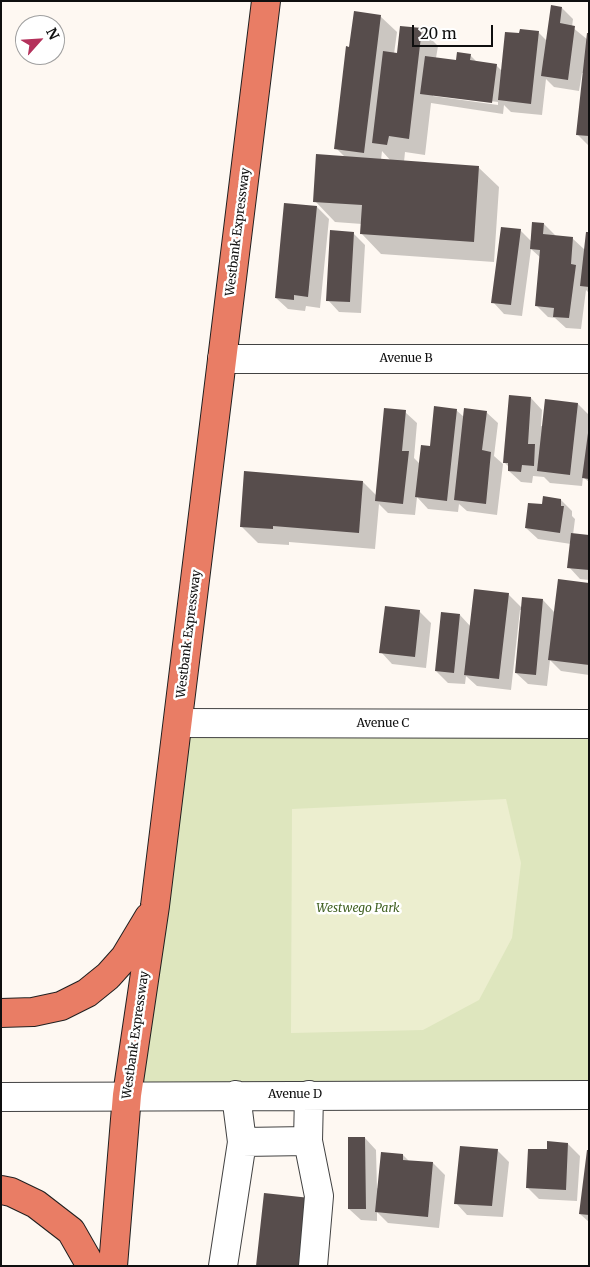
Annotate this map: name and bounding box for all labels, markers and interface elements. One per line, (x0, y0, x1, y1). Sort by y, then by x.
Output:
north arrow (15, 15, 65, 65)
scale bar (415, 15, 496, 47)
text: 20 m (420, 24, 457, 43)
text: N (42, 25, 63, 43)
street label: Westbank Expressway (223, 167, 253, 297)
street label: Avenue B (380, 352, 432, 366)
street label: Westbank Expressway (174, 569, 204, 699)
street label: Avenue C (357, 717, 409, 731)
park label: Westwego Park (316, 902, 400, 916)
street label: Westbank Expressway (120, 970, 152, 1100)
street label: Avenue D (268, 1088, 322, 1102)

